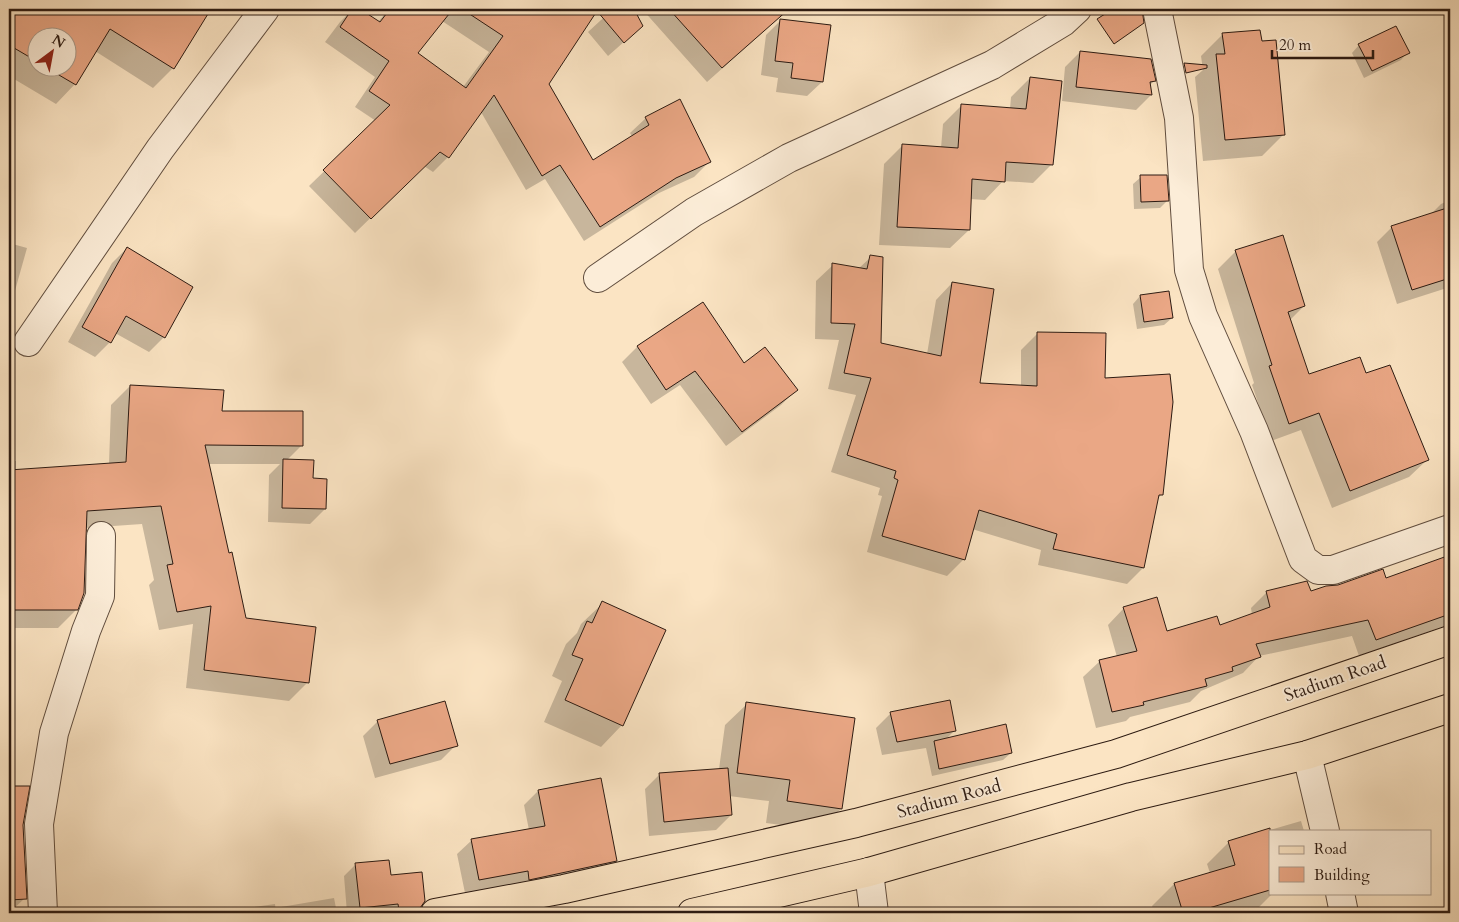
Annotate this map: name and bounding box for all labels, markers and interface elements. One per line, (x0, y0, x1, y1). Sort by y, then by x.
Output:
north arrow (28, 28, 78, 78)
scale bar (1272, 28, 1373, 60)
text: N (48, 30, 69, 53)
text: 20 m (1279, 35, 1311, 55)
street label: Stadium Road (1281, 650, 1390, 708)
street label: Stadium Road (894, 773, 1004, 825)
legend (1269, 830, 1432, 894)
text: Road (1314, 839, 1347, 859)
text: Building (1314, 865, 1370, 885)

